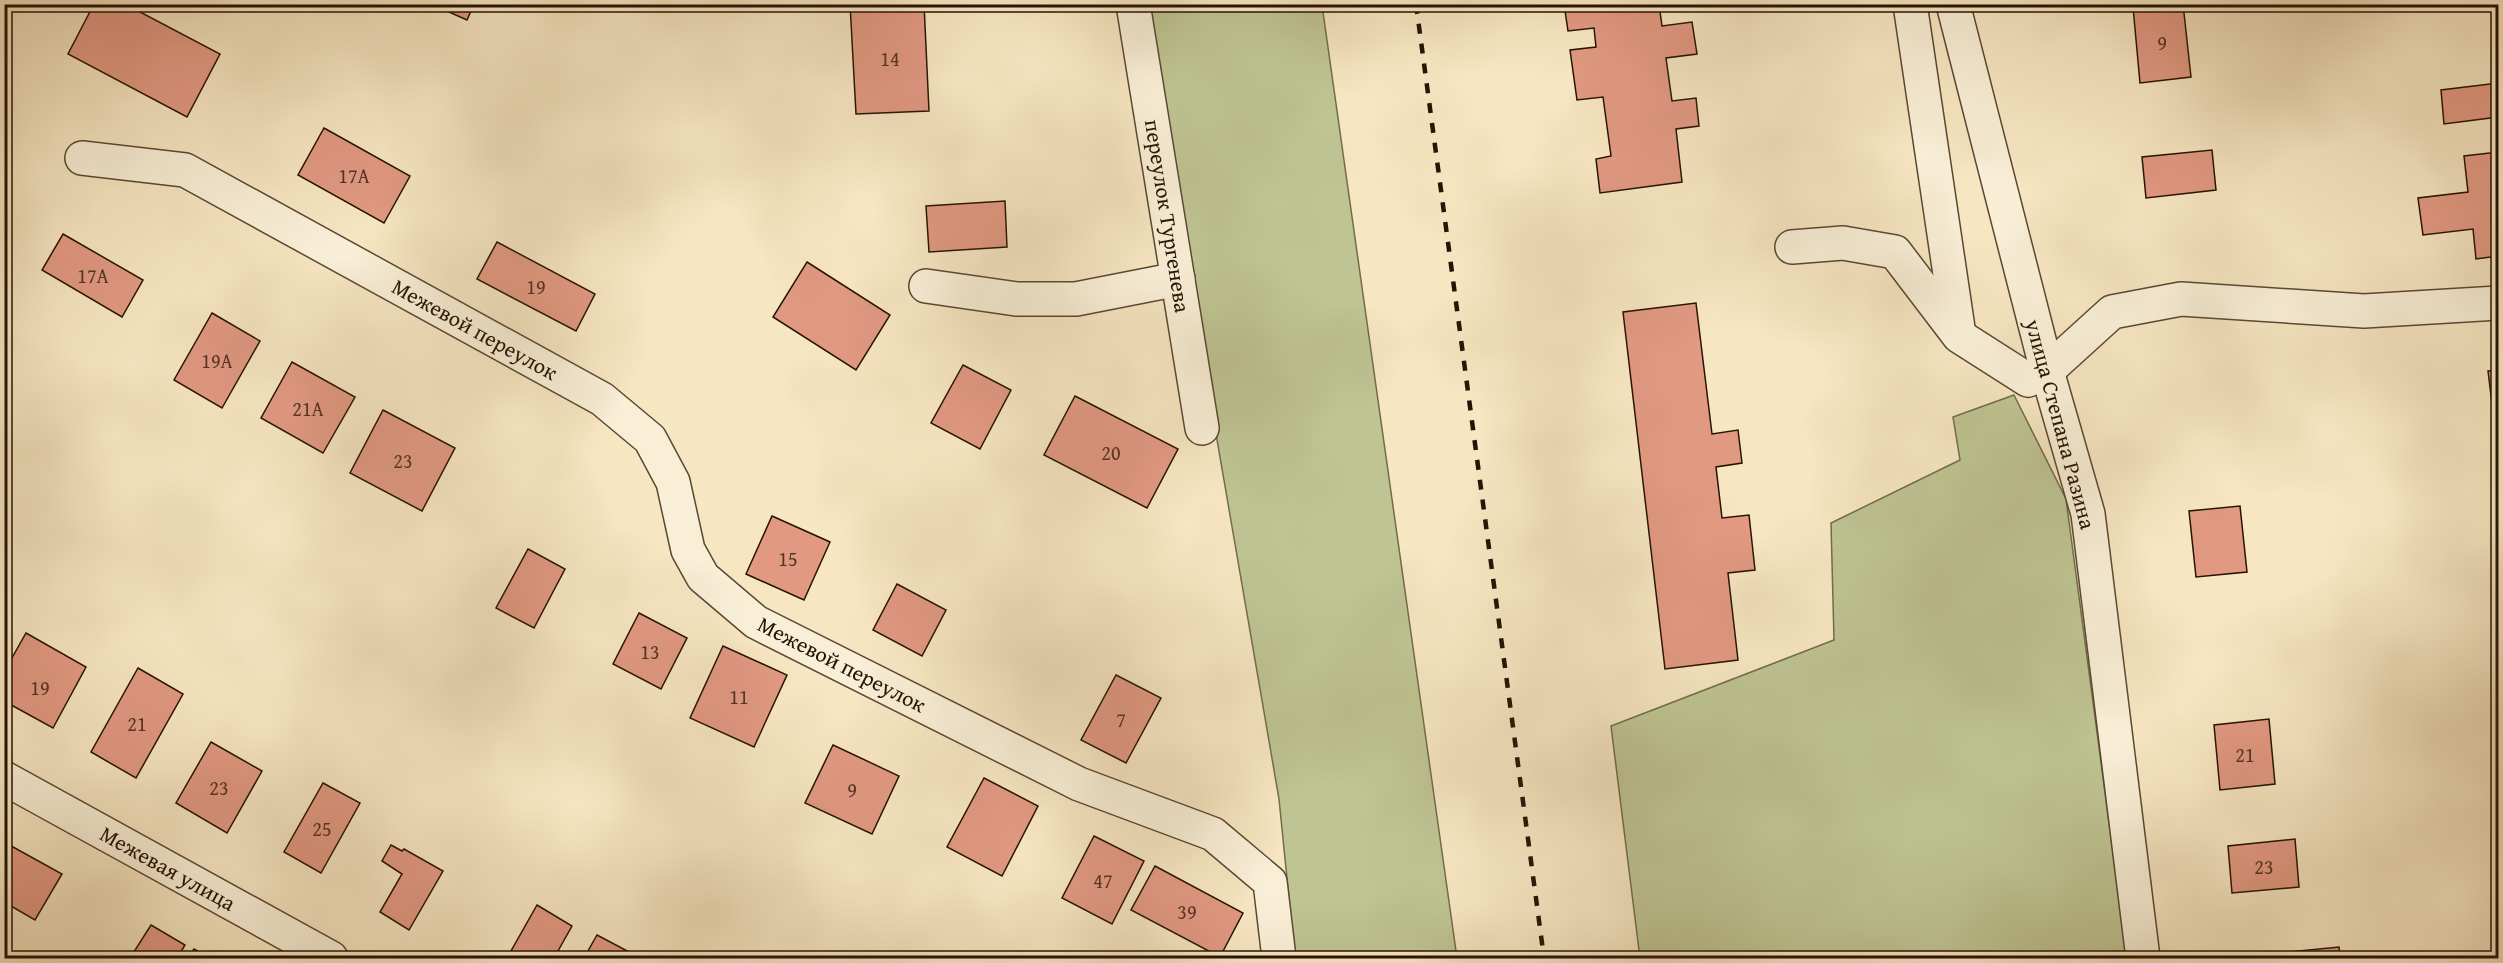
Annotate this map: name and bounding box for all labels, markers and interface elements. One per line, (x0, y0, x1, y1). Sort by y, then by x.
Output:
house number: 9 (2157, 28, 2167, 57)
house number: 14 (880, 44, 900, 73)
street label: переулок Тургенева (1137, 117, 1199, 315)
house number: 17А (338, 161, 370, 190)
house number: 17А (77, 261, 109, 290)
street label: Межевой переулок (386, 270, 564, 388)
house number: 19 (526, 272, 546, 301)
street label: улица Степана Разина (2017, 314, 2105, 533)
house number: 19А (201, 346, 233, 375)
house number: 21А (292, 394, 324, 423)
house number: 20 (1101, 438, 1121, 467)
house number: 23 (393, 446, 413, 475)
house number: 15 (778, 544, 798, 573)
street label: Межевой переулок (752, 608, 932, 720)
house number: 13 (640, 637, 660, 666)
house number: 19 (30, 673, 50, 702)
house number: 11 (729, 682, 749, 711)
house number: 7 (1116, 705, 1126, 734)
house number: 21 (127, 709, 147, 738)
house number: 21 (2235, 740, 2255, 769)
house number: 23 (209, 773, 229, 802)
house number: 9 (847, 775, 857, 804)
house number: 25 (312, 814, 332, 843)
street label: Межевая улица (94, 817, 242, 919)
house number: 23 (2254, 852, 2274, 881)
house number: 47 (1093, 866, 1113, 895)
house number: 39 (1177, 897, 1197, 926)

